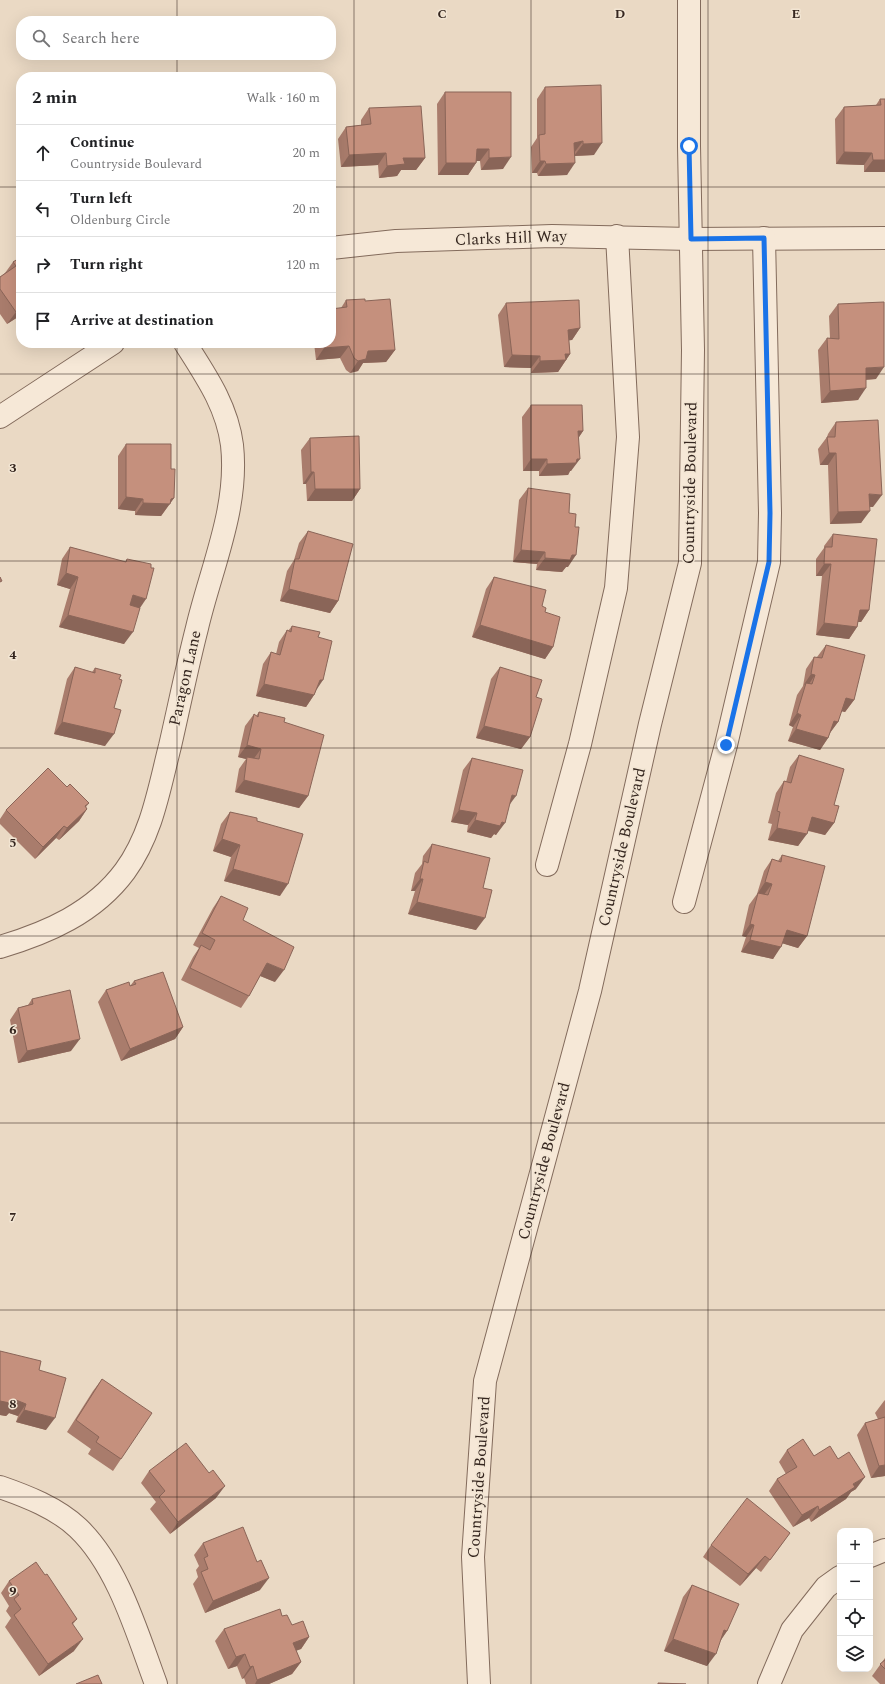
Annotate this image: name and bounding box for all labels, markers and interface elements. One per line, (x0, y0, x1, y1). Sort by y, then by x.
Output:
text: C (437, 4, 447, 24)
text: D (615, 4, 625, 24)
text: E (792, 4, 801, 24)
search box (16, 16, 336, 60)
icon: search (30, 27, 52, 49)
text: Search here (62, 27, 140, 50)
text: 2 min (32, 85, 77, 111)
text: Walk · 160 m (246, 88, 320, 108)
text: Continue (70, 131, 135, 154)
route start (680, 137, 698, 155)
icon: ahead (32, 142, 54, 164)
text: 20 m (293, 143, 320, 163)
text: Countryside Boulevard (70, 154, 202, 174)
text: Turn left (70, 187, 132, 210)
icon: left (32, 198, 54, 220)
text: 20 m (293, 199, 320, 219)
text: Oldenburg Circle (70, 210, 170, 230)
street label: Clarks Hill Way (455, 224, 569, 252)
text: Turn right (70, 253, 143, 276)
icon: right (32, 254, 54, 276)
text: 120 m (286, 255, 320, 275)
text: Arrive at destination (70, 309, 214, 332)
icon: arrive (32, 310, 54, 332)
street label: Countryside Boulevard (677, 401, 703, 564)
text: 3 (9, 458, 17, 478)
street label: Paragon Lane (162, 628, 208, 728)
text: 4 (9, 645, 17, 665)
route end (717, 736, 735, 754)
street label: Countryside Boulevard (592, 765, 652, 929)
text: 5 (9, 833, 17, 853)
text: 6 (9, 1020, 17, 1040)
street label: Countryside Boulevard (511, 1079, 577, 1243)
text: 7 (9, 1207, 17, 1227)
text: 8 (9, 1394, 17, 1414)
street label: Countryside Boulevard (461, 1395, 497, 1559)
map controls (837, 1528, 873, 1672)
button: + (837, 1528, 873, 1564)
button: − (837, 1564, 873, 1600)
text: 9 (9, 1581, 17, 1601)
button: locate (837, 1600, 873, 1636)
button: layers (837, 1636, 873, 1672)

